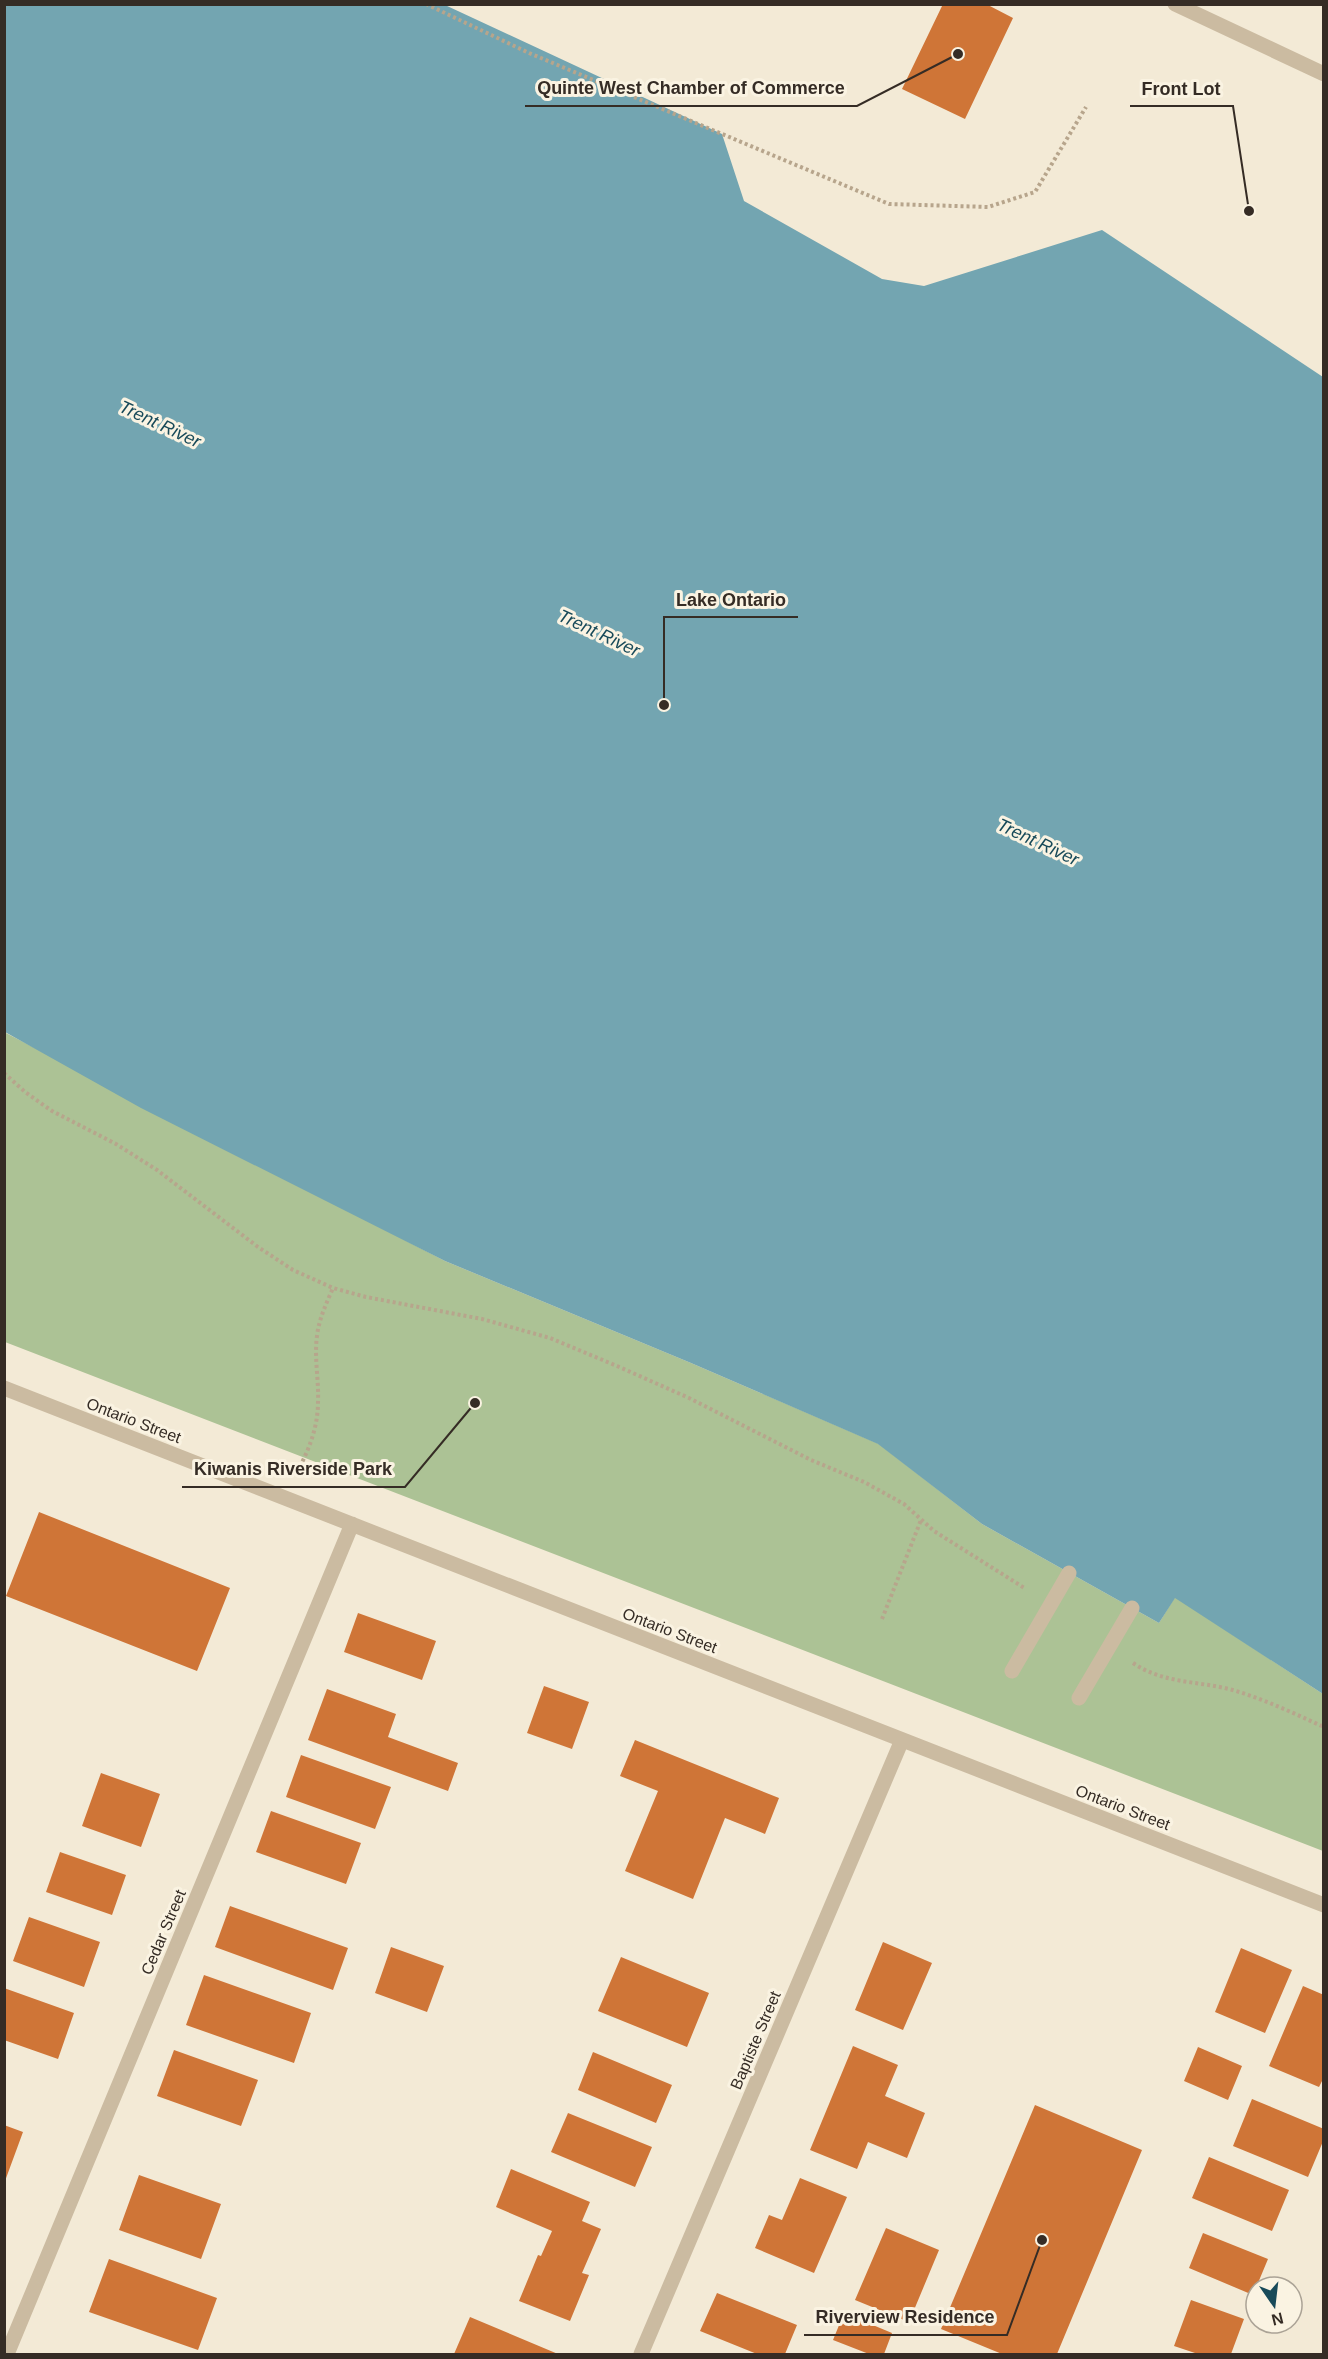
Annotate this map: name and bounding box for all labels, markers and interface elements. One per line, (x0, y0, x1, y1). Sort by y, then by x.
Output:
callout: Quinte West Chamber of Commerce (525, 70, 857, 106)
callout: Front Lot (1130, 70, 1233, 106)
text: Quinte West Chamber of Commerce (537, 78, 845, 98)
text: Front Lot (1142, 79, 1220, 99)
water label: Trent River (116, 396, 205, 452)
callout: Lake Ontario (664, 581, 798, 617)
text: Lake Ontario (676, 590, 786, 610)
water label: Trent River (555, 605, 644, 661)
water label: Trent River (994, 814, 1083, 870)
street label: Ontario Street (84, 1395, 184, 1446)
callout: Kiwanis Riverside Park (182, 1451, 405, 1487)
text: Kiwanis Riverside Park (194, 1459, 393, 1479)
street label: Ontario Street (620, 1605, 720, 1656)
street label: Ontario Street (1073, 1782, 1173, 1833)
street label: Cedar Street (138, 1887, 189, 1977)
street label: Baptiste Street (727, 1988, 784, 2092)
north arrow (1244, 2275, 1304, 2335)
callout: Riverview Residence (804, 2299, 1007, 2335)
text: Riverview Residence (815, 2307, 995, 2327)
text: N (1270, 2309, 1285, 2329)

